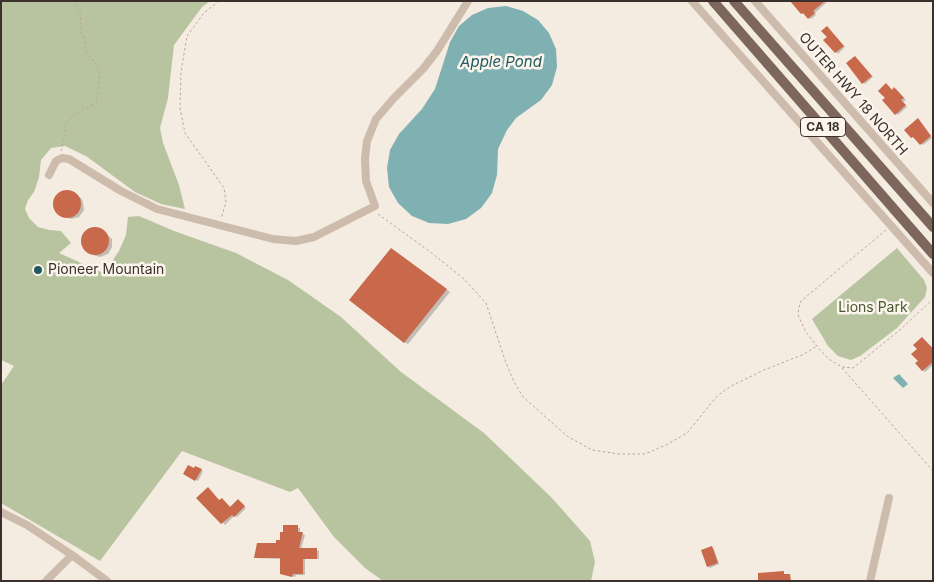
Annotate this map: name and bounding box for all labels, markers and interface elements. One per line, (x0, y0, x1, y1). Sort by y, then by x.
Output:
street label: OUTER HWY 18 NORTH (795, 29, 911, 159)
water label: Apple Pond (460, 53, 542, 71)
road number: CA 18 (800, 118, 846, 136)
place label: Pioneer Mountain (48, 262, 164, 278)
marker: Pioneer Mountain (32, 264, 44, 276)
park label: Lions Park (838, 300, 908, 316)

